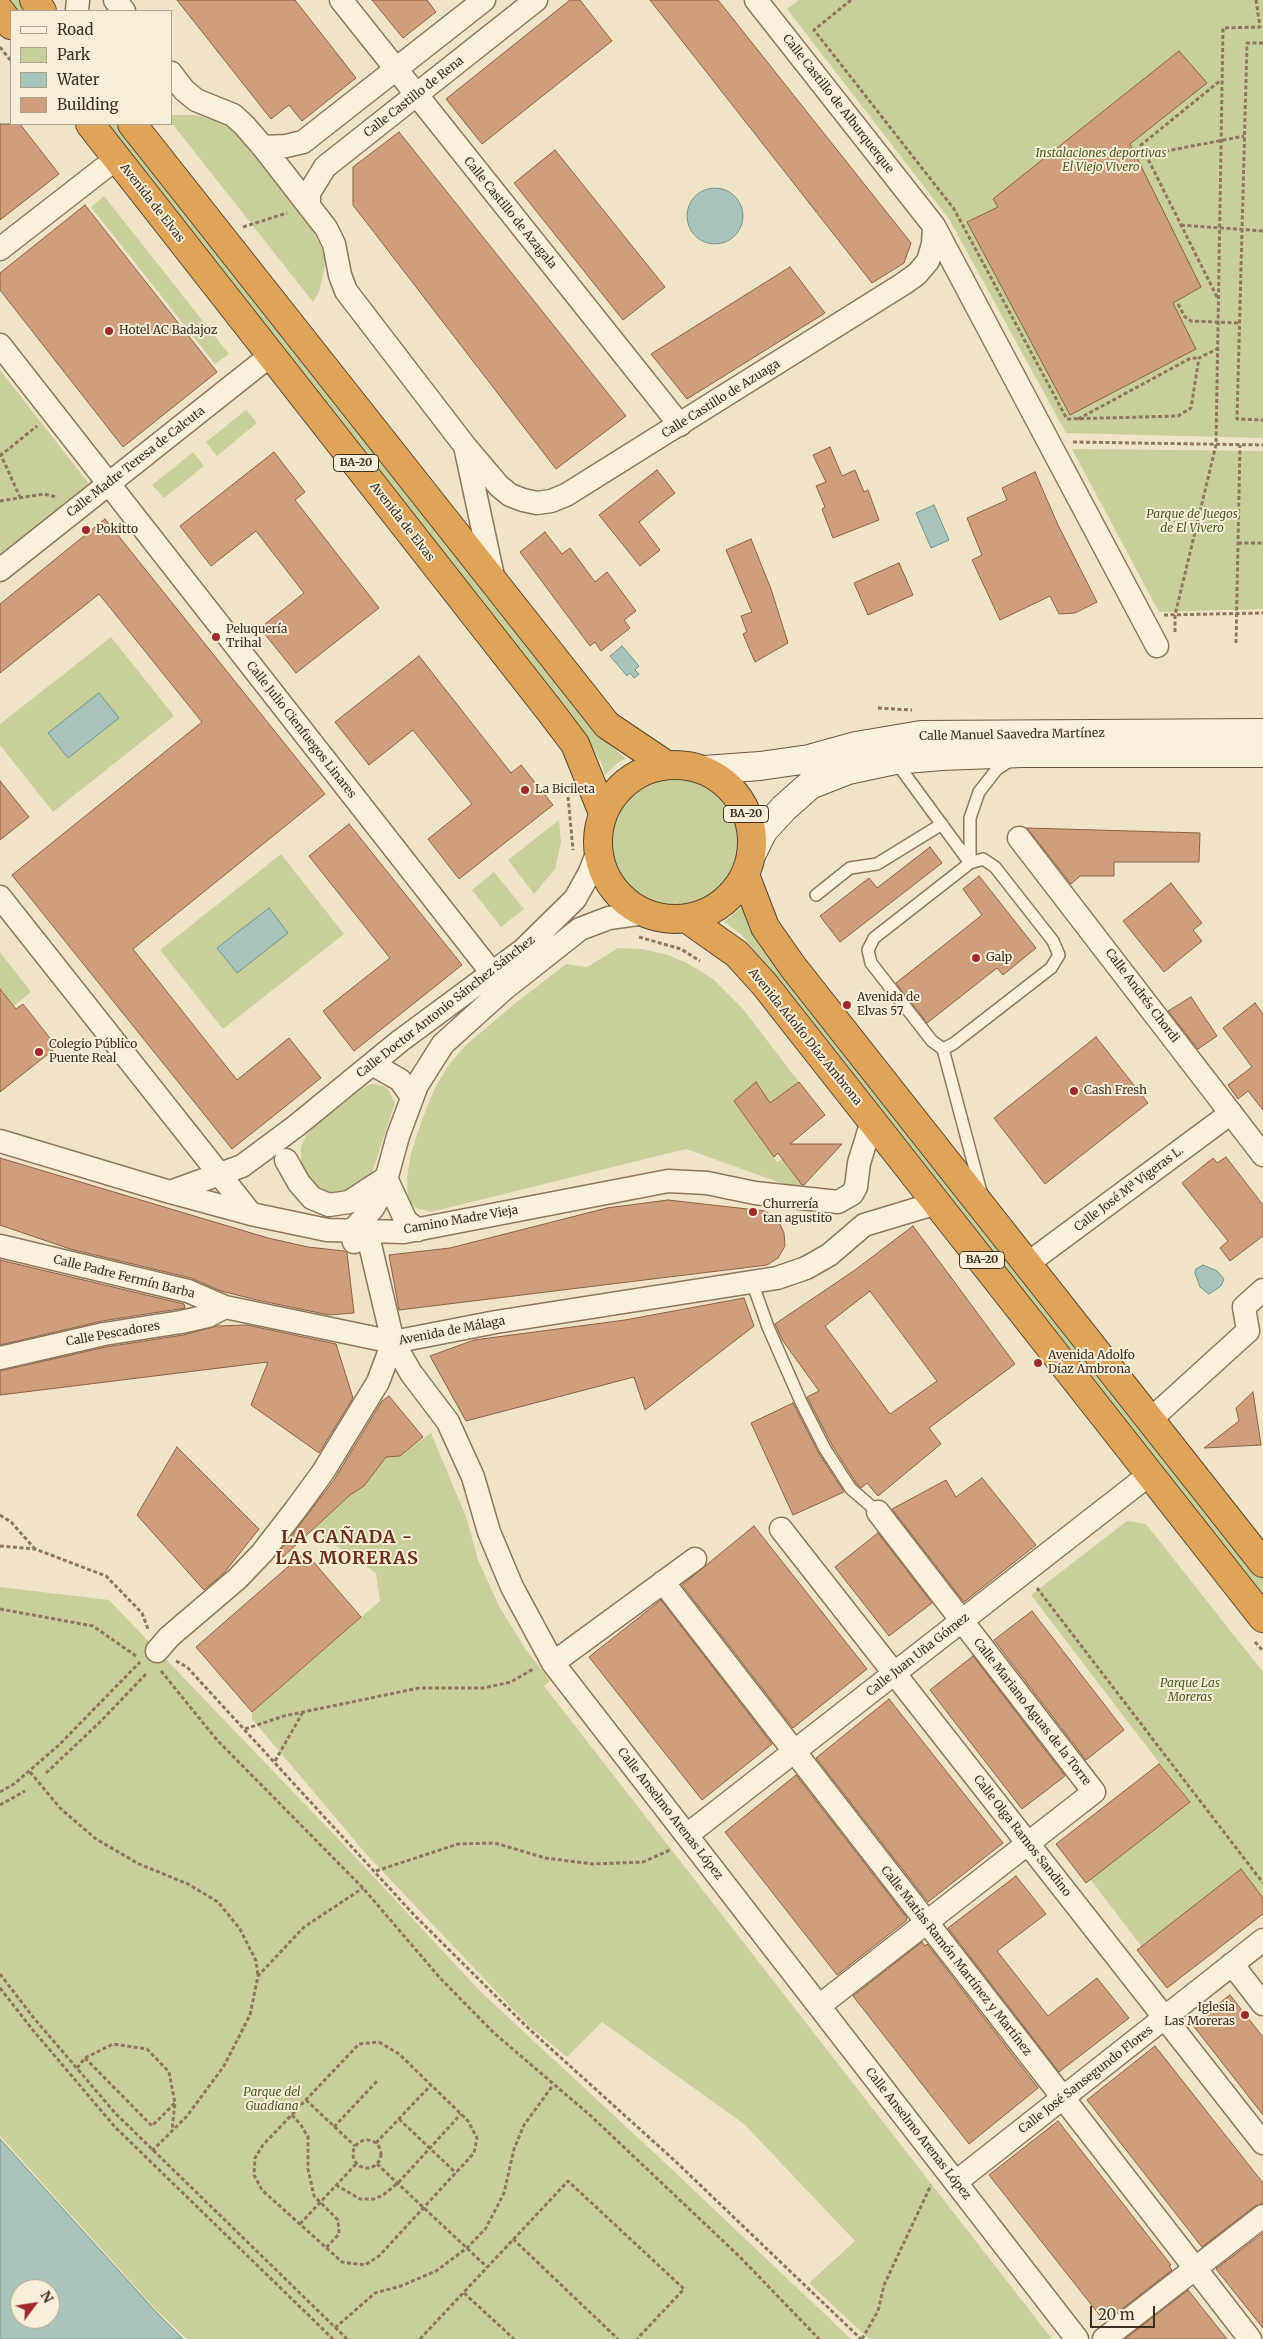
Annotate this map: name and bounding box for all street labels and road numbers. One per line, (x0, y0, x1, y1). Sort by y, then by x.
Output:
street label: Calle Castillo de Alburquerque (779, 32, 897, 176)
street label: Calle Castillo de Rena (361, 54, 467, 140)
street label: Calle Castillo de Azagala (461, 154, 559, 272)
street label: Avenida de Elvas (117, 161, 187, 245)
street label: Calle Castillo de Azuaga (659, 357, 783, 441)
street label: Calle Madre Teresa de Calcuta (64, 404, 208, 520)
road number: BA-20 (334, 454, 378, 472)
street label: Avenida de Elvas (367, 480, 437, 564)
street label: Calle Julio Cienfuegos Linares (243, 659, 359, 801)
street label: Calle Manuel Saavedra Martínez (919, 726, 1105, 744)
road number: BA-20 (724, 806, 768, 822)
street label: Calle Doctor Antonio Sánchez Sánchez (354, 933, 538, 1081)
street label: Calle Andrés Chordi (1102, 946, 1182, 1046)
street label: Avenida Adolfo Díaz Ambrona (745, 966, 865, 1108)
street label: Calle José Mª Vigeras L. (1072, 1143, 1186, 1235)
street label: Camino Madre Vieja (403, 1203, 519, 1237)
street label: Calle Padre Fermín Barba (52, 1252, 196, 1302)
road number: BA-20 (960, 1252, 1004, 1268)
street label: Avenida de Málaga (398, 1314, 506, 1348)
street label: Calle Pescadores (65, 1319, 161, 1349)
street label: Calle Juan Uña Gómez (864, 1610, 972, 1700)
street label: Calle Mariano Aguas de la Torre (970, 1636, 1094, 1788)
street label: Calle Anselmo Arenas López (614, 1745, 726, 1883)
street label: Calle Olga Ramos Sandino (970, 1773, 1074, 1899)
street label: Calle Matías Ramón Martínez y Martínez (878, 1863, 1034, 2059)
street label: Calle José Sansegundo Flores (1016, 2023, 1156, 2137)
street label: Calle Anselmo Arenas López (862, 2065, 974, 2203)

